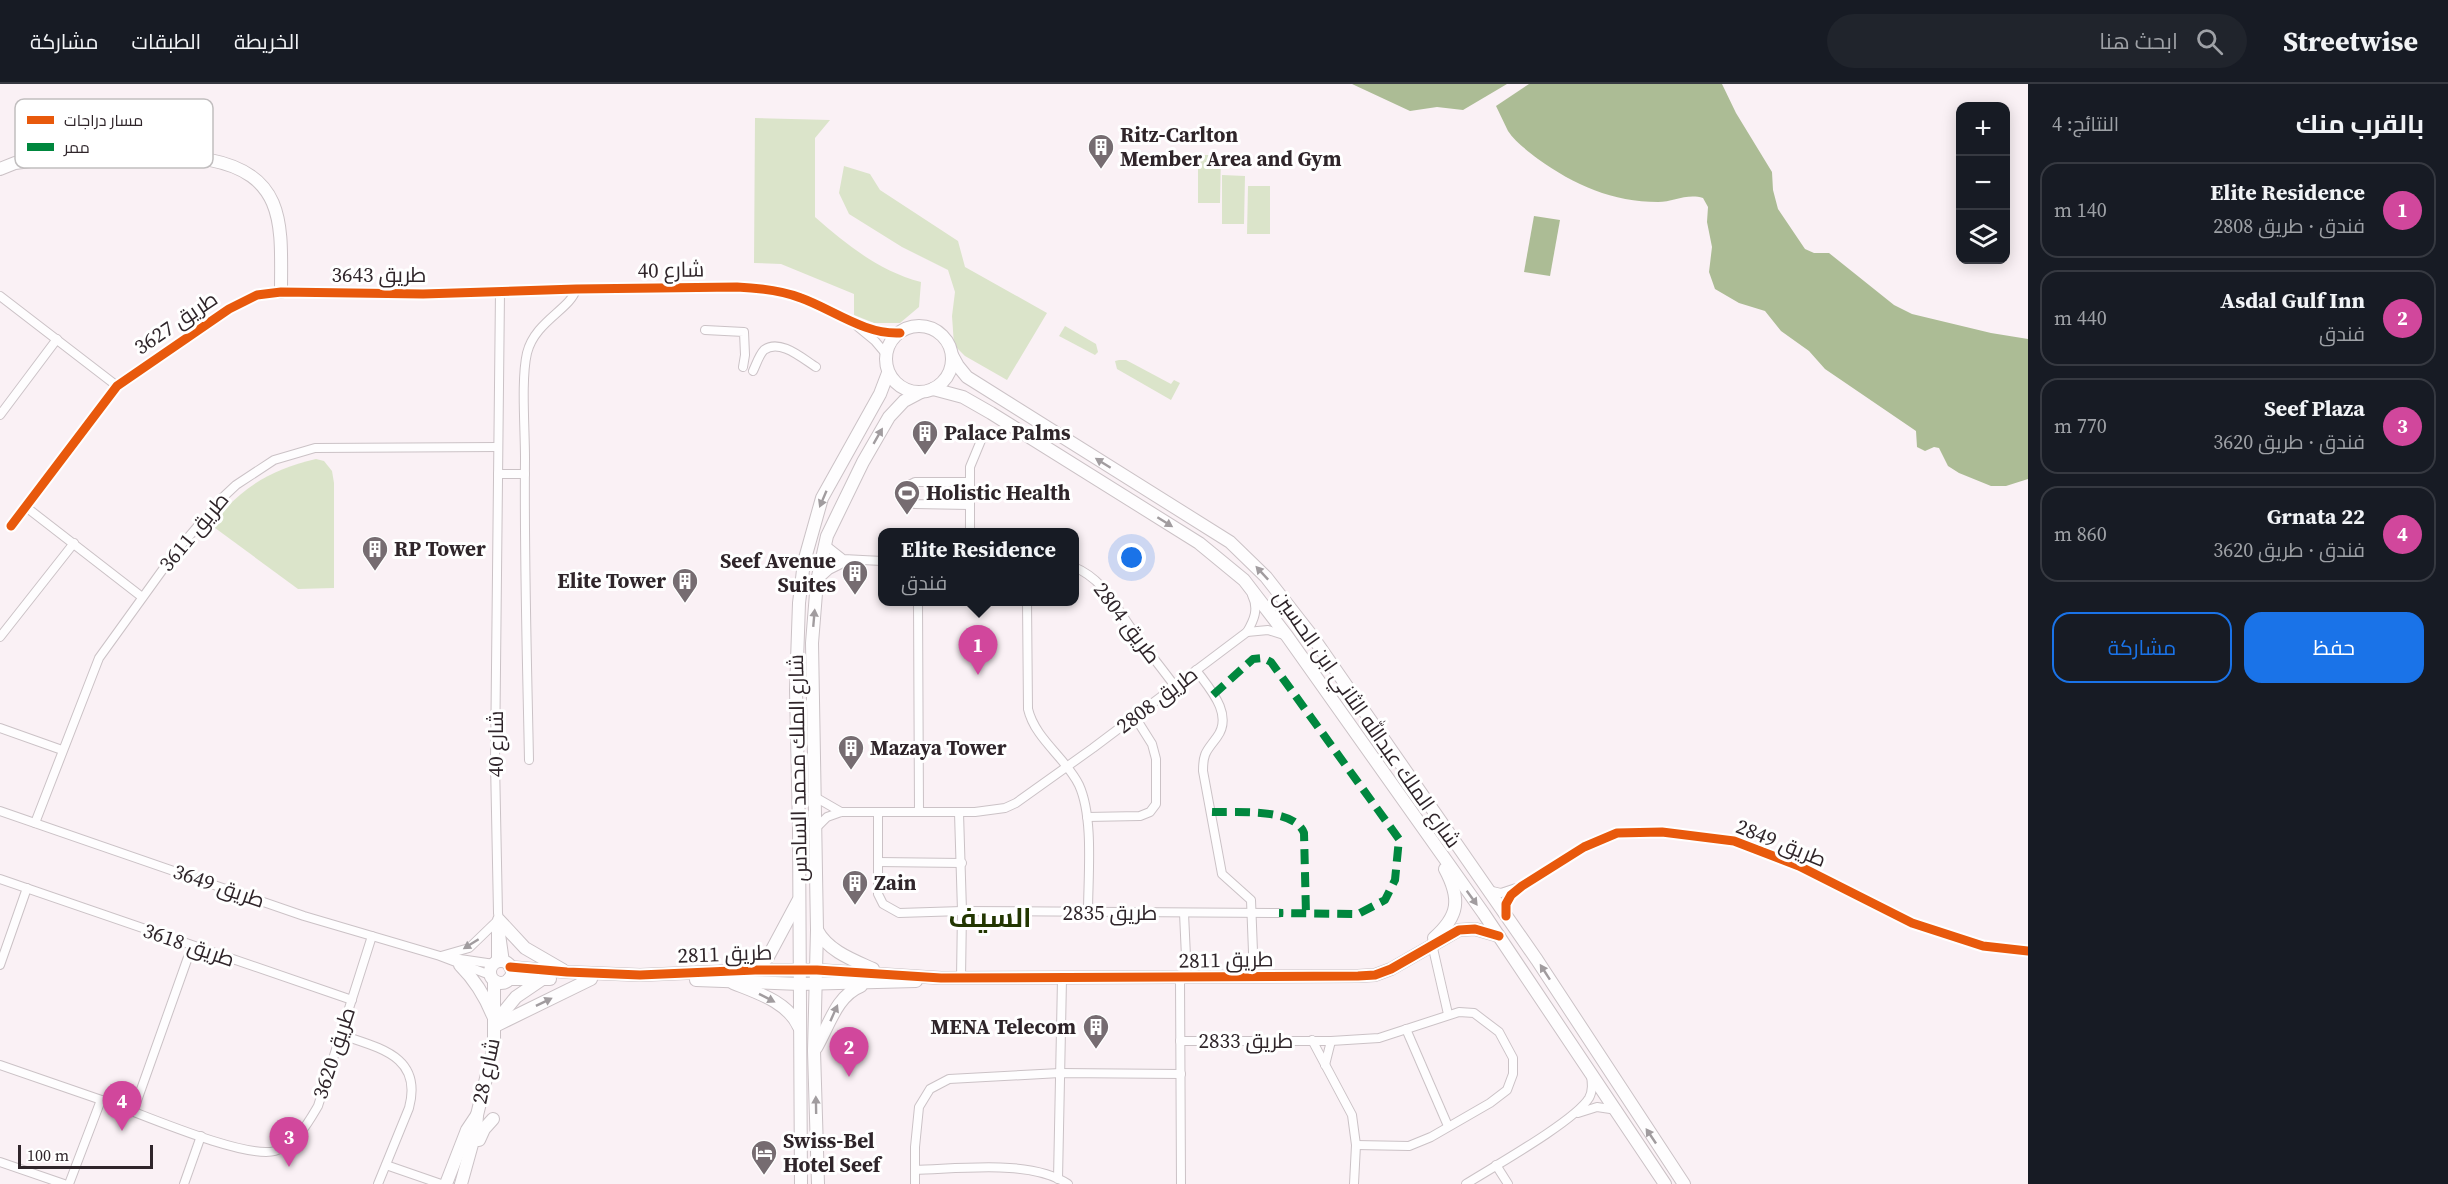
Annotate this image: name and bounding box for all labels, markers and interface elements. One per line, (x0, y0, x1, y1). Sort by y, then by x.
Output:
search box (1827, 14, 2247, 68)
text: Streetwise (2283, 22, 2418, 60)
icon: search (2193, 25, 2226, 58)
text: ابحث هنا (2099, 26, 2178, 56)
text: مشاركة (30, 27, 99, 56)
text: الطبقات (132, 27, 201, 56)
text: الخريطة (234, 27, 300, 56)
legend (15, 99, 213, 168)
map controls (1956, 102, 2010, 264)
button: + (1956, 102, 2010, 156)
text: بالقرب منك (2296, 106, 2424, 142)
text: مسار دراجات (64, 109, 143, 131)
text: النتائج: 4 (2052, 110, 2119, 138)
place label: Ritz-Carlton Member Area and Gym (1120, 120, 1342, 173)
building icon: Ritz-Carlton Member Area and Gym (1086, 132, 1116, 170)
text: ممر (63, 136, 90, 158)
button: − (1956, 156, 2010, 210)
text: Elite Residence (2210, 177, 2365, 207)
text: 140 m (2054, 196, 2107, 224)
text: 1 (2397, 196, 2408, 224)
button: layers (1956, 210, 2010, 264)
text: فندق · طريق 2808 (2213, 212, 2365, 240)
street label: شارع 40 (637, 254, 705, 285)
street label: طريق 3643 (332, 260, 426, 289)
street label: طريق 3627 (128, 284, 223, 361)
text: Asdal Gulf Inn (2220, 285, 2365, 315)
text: 440 m (2054, 304, 2107, 332)
text: 2 (2397, 304, 2408, 332)
text: فندق (2319, 320, 2365, 348)
text: Seef Plaza (2264, 393, 2365, 423)
text: 770 m (2054, 412, 2107, 440)
text: 3 (2397, 412, 2408, 440)
building icon: Palace Palms (910, 418, 940, 456)
place label: Palace Palms (944, 418, 1071, 447)
one-way arrow (873, 427, 883, 444)
text: فندق · طريق 3620 (2213, 428, 2365, 456)
one-way arrow (1095, 457, 1111, 468)
sports icon: Holistic Health (892, 478, 922, 516)
place label: Holistic Health (926, 478, 1071, 507)
street label: طريق 3611 (152, 486, 235, 577)
one-way arrow (818, 490, 828, 508)
text: Grnata 22 (2267, 501, 2365, 531)
one-way arrow (1157, 516, 1173, 527)
text: 860 m (2054, 520, 2107, 548)
text: 4 (2397, 520, 2408, 548)
popup (878, 528, 1079, 606)
building icon: RP Tower (360, 534, 390, 572)
place label: RP Tower (394, 534, 486, 563)
text: Elite Residence (901, 534, 1056, 564)
text: فندق · طريق 3620 (2213, 536, 2365, 564)
your location (1117, 543, 1146, 572)
place label: Seef Avenue Suites (720, 546, 836, 599)
building icon: Seef Avenue Suites (840, 558, 870, 596)
place label: Elite Tower (557, 566, 666, 595)
building icon: Elite Tower (670, 566, 700, 604)
one-way arrow (1255, 566, 1269, 581)
text: فندق (901, 569, 947, 597)
street label: طريق 2804 (1087, 576, 1168, 669)
street label: شارع الملك عبدالله الثاني ابن الحسين (1265, 584, 1468, 855)
one-way arrow (809, 608, 819, 627)
button: مشاركة (2052, 612, 2232, 683)
button: حفظ (2244, 612, 2424, 683)
pin: 1 (958, 626, 998, 675)
street label: شارع الملك محمد السادس (781, 654, 814, 882)
street label: طريق 2808 (1110, 659, 1203, 740)
street label: شارع 40 (481, 711, 510, 777)
building icon: Mazaya Tower (836, 733, 866, 771)
place label: Mazaya Tower (870, 733, 1007, 762)
street label: طريق 2849 (1732, 811, 1831, 874)
street label: طريق 3649 (170, 856, 269, 915)
building icon: Zain (840, 868, 870, 906)
place label: Zain (874, 868, 917, 897)
one-way arrow (1466, 889, 1478, 905)
street label: طريق 2835 (1063, 898, 1157, 927)
district label: السيف (949, 899, 1031, 936)
street label: طريق 3618 (140, 915, 239, 974)
street label: طريق 2811 (677, 937, 773, 970)
one-way arrow (463, 939, 479, 950)
street label: طريق 2811 (1178, 944, 1274, 975)
one-way arrow (1539, 964, 1550, 980)
one-way arrow (759, 993, 776, 1003)
one-way arrow (536, 997, 553, 1007)
street label: طريق 3620 (305, 1003, 362, 1102)
one-way arrow (830, 1004, 839, 1021)
place label: MENA Telecom (930, 1012, 1076, 1041)
building icon: MENA Telecom (1081, 1012, 1111, 1050)
street label: طريق 2833 (1199, 1026, 1293, 1055)
pin: 2 (830, 1028, 868, 1077)
street label: شارع 28 (464, 1035, 507, 1106)
pin: 4 (102, 1082, 142, 1131)
one-way arrow (811, 1095, 821, 1114)
pin: 3 (270, 1118, 308, 1167)
place label: Swiss-Bel Hotel Seef (783, 1126, 883, 1179)
one-way arrow (1645, 1128, 1657, 1144)
hotel icon: Swiss-Bel Hotel Seef (749, 1138, 779, 1176)
scale bar (18, 1142, 153, 1170)
text: 100 m (27, 1144, 69, 1166)

